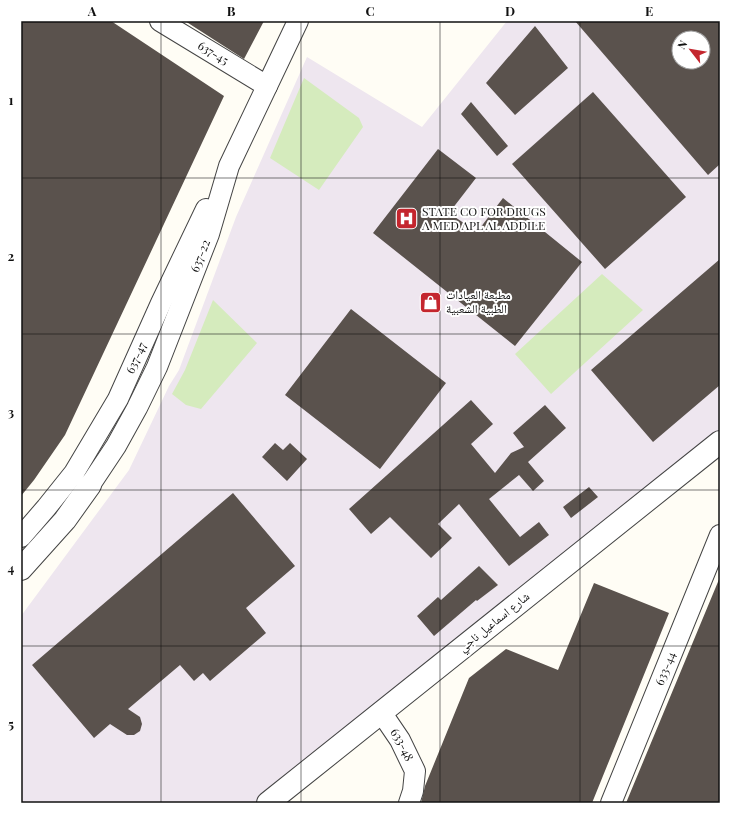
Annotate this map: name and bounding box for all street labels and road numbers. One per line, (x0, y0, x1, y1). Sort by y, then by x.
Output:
street label: 637-45 (195, 37, 232, 68)
street label: 637-22 (186, 237, 213, 274)
street label: 637-47 (121, 339, 150, 376)
street label: شارع اسماعيل ناجي (454, 587, 534, 657)
street label: 633-44 (651, 649, 679, 688)
street label: 633-48 (387, 725, 418, 764)

